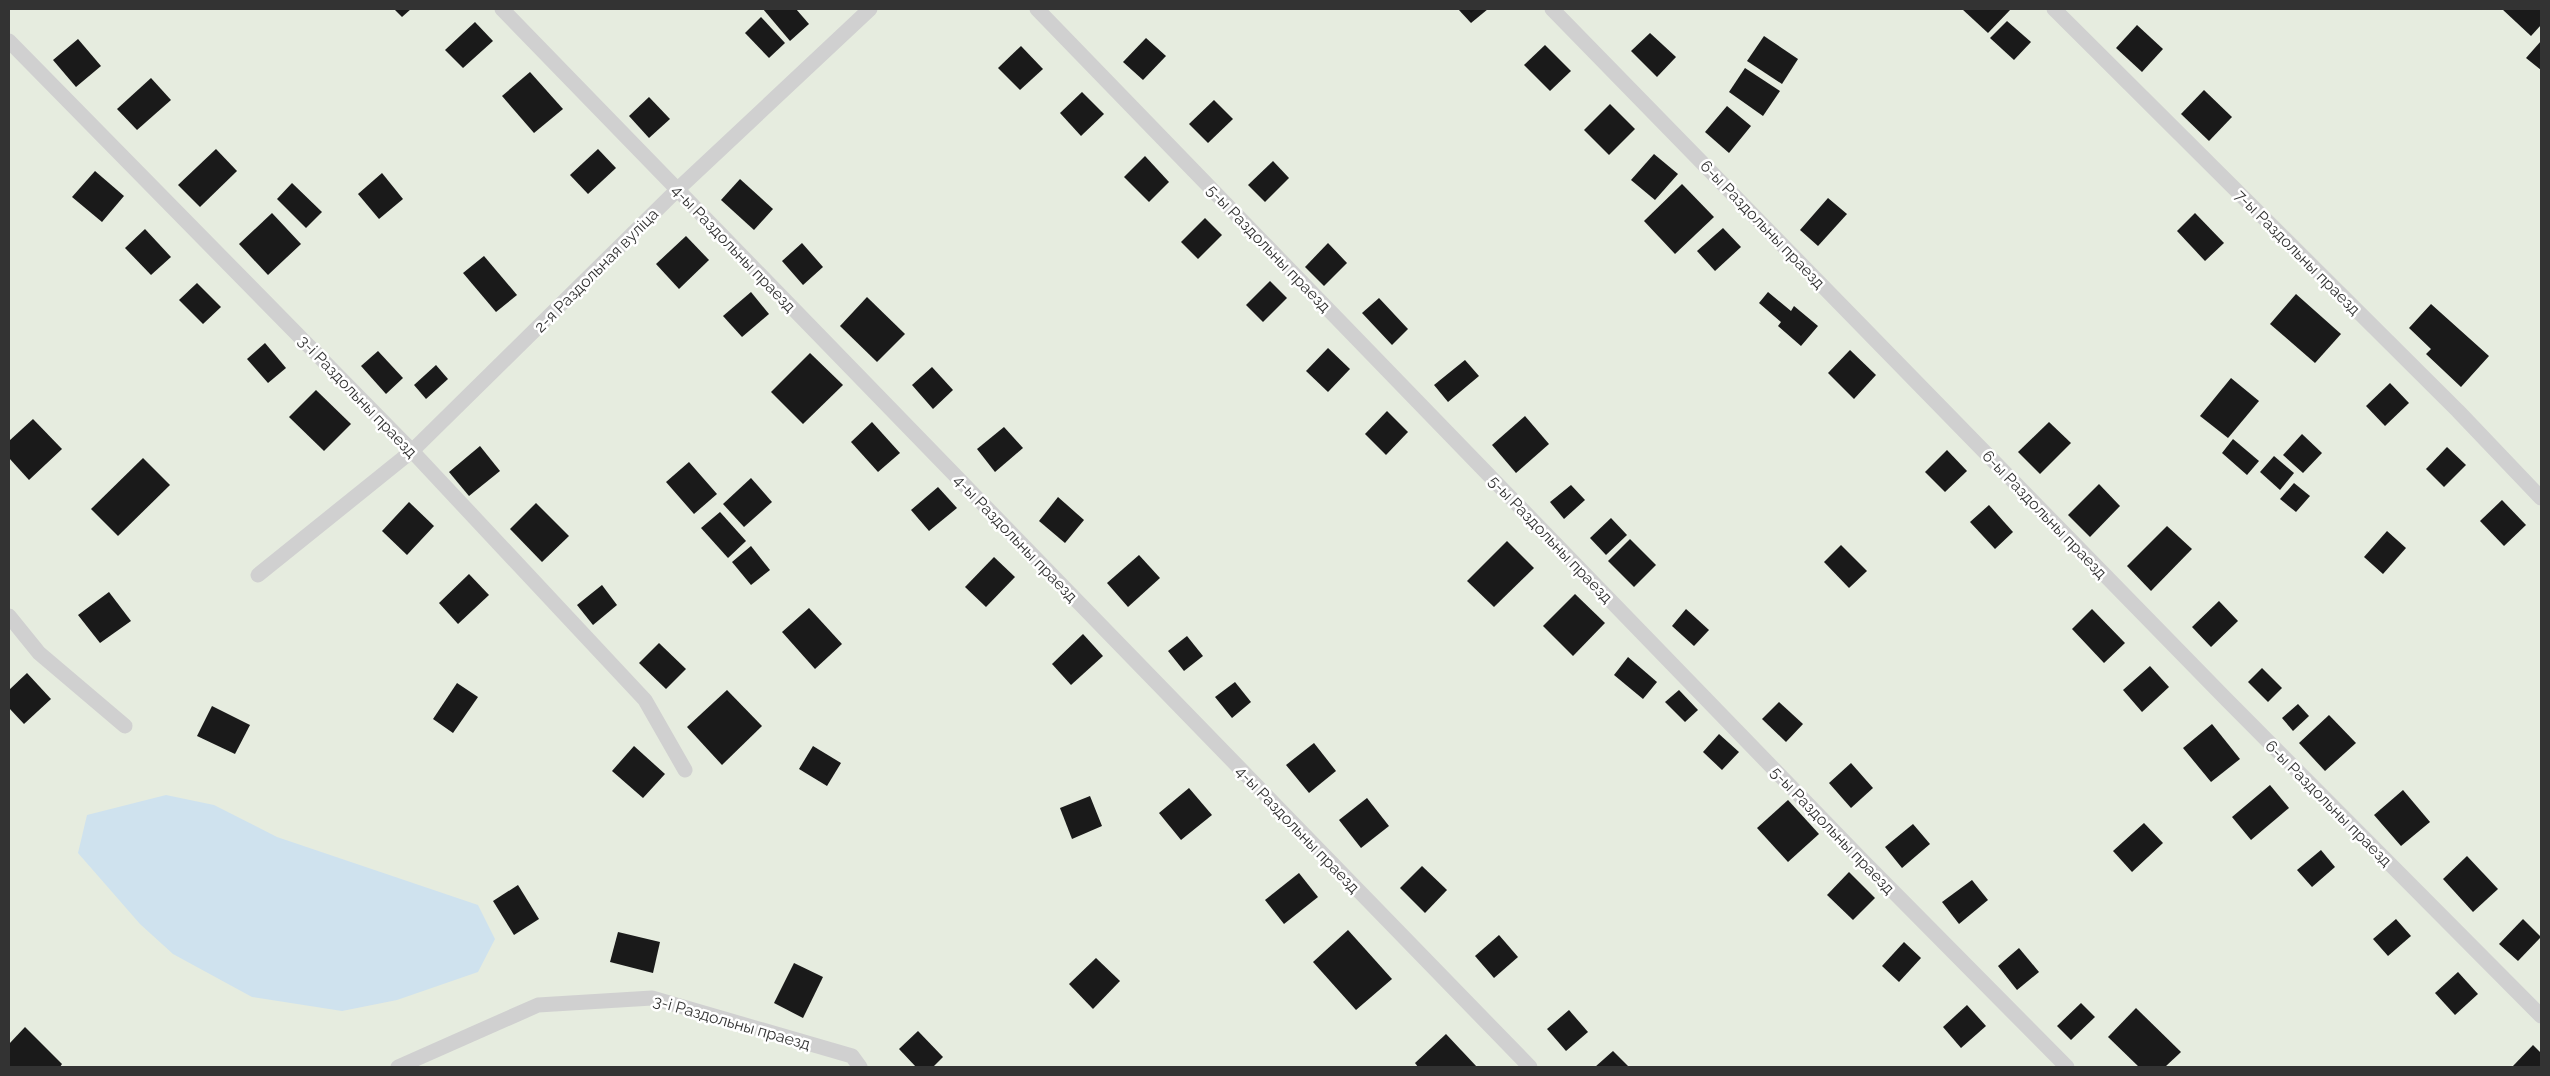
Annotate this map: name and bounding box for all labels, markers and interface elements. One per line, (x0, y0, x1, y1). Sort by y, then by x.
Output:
street label: 6-ы Раздольны праезд (1696, 156, 1829, 292)
street label: 4-ы Раздольны праезд (668, 181, 799, 316)
street label: 5-ы Раздольны праезд (1203, 181, 1334, 316)
street label: 7-ы Раздольны праезд (2231, 186, 2364, 319)
street label: 2-я Раздольная вуліца (530, 204, 662, 336)
street label: 3-і Раздольны праезд (294, 331, 421, 461)
street label: 6-ы Раздольны праезд (1978, 446, 2111, 582)
street label: 4-ы Раздольны праезд (950, 471, 1081, 606)
street label: 5-ы Раздольны праезд (1485, 472, 1616, 607)
street label: 6-ы Раздольны праезд (2262, 736, 2396, 870)
street label: 4-ы Раздольны праезд (1232, 762, 1363, 897)
street label: 5-ы Раздольны праезд (1767, 763, 1898, 898)
street label: 3-і Раздольны праезд (651, 991, 813, 1054)

